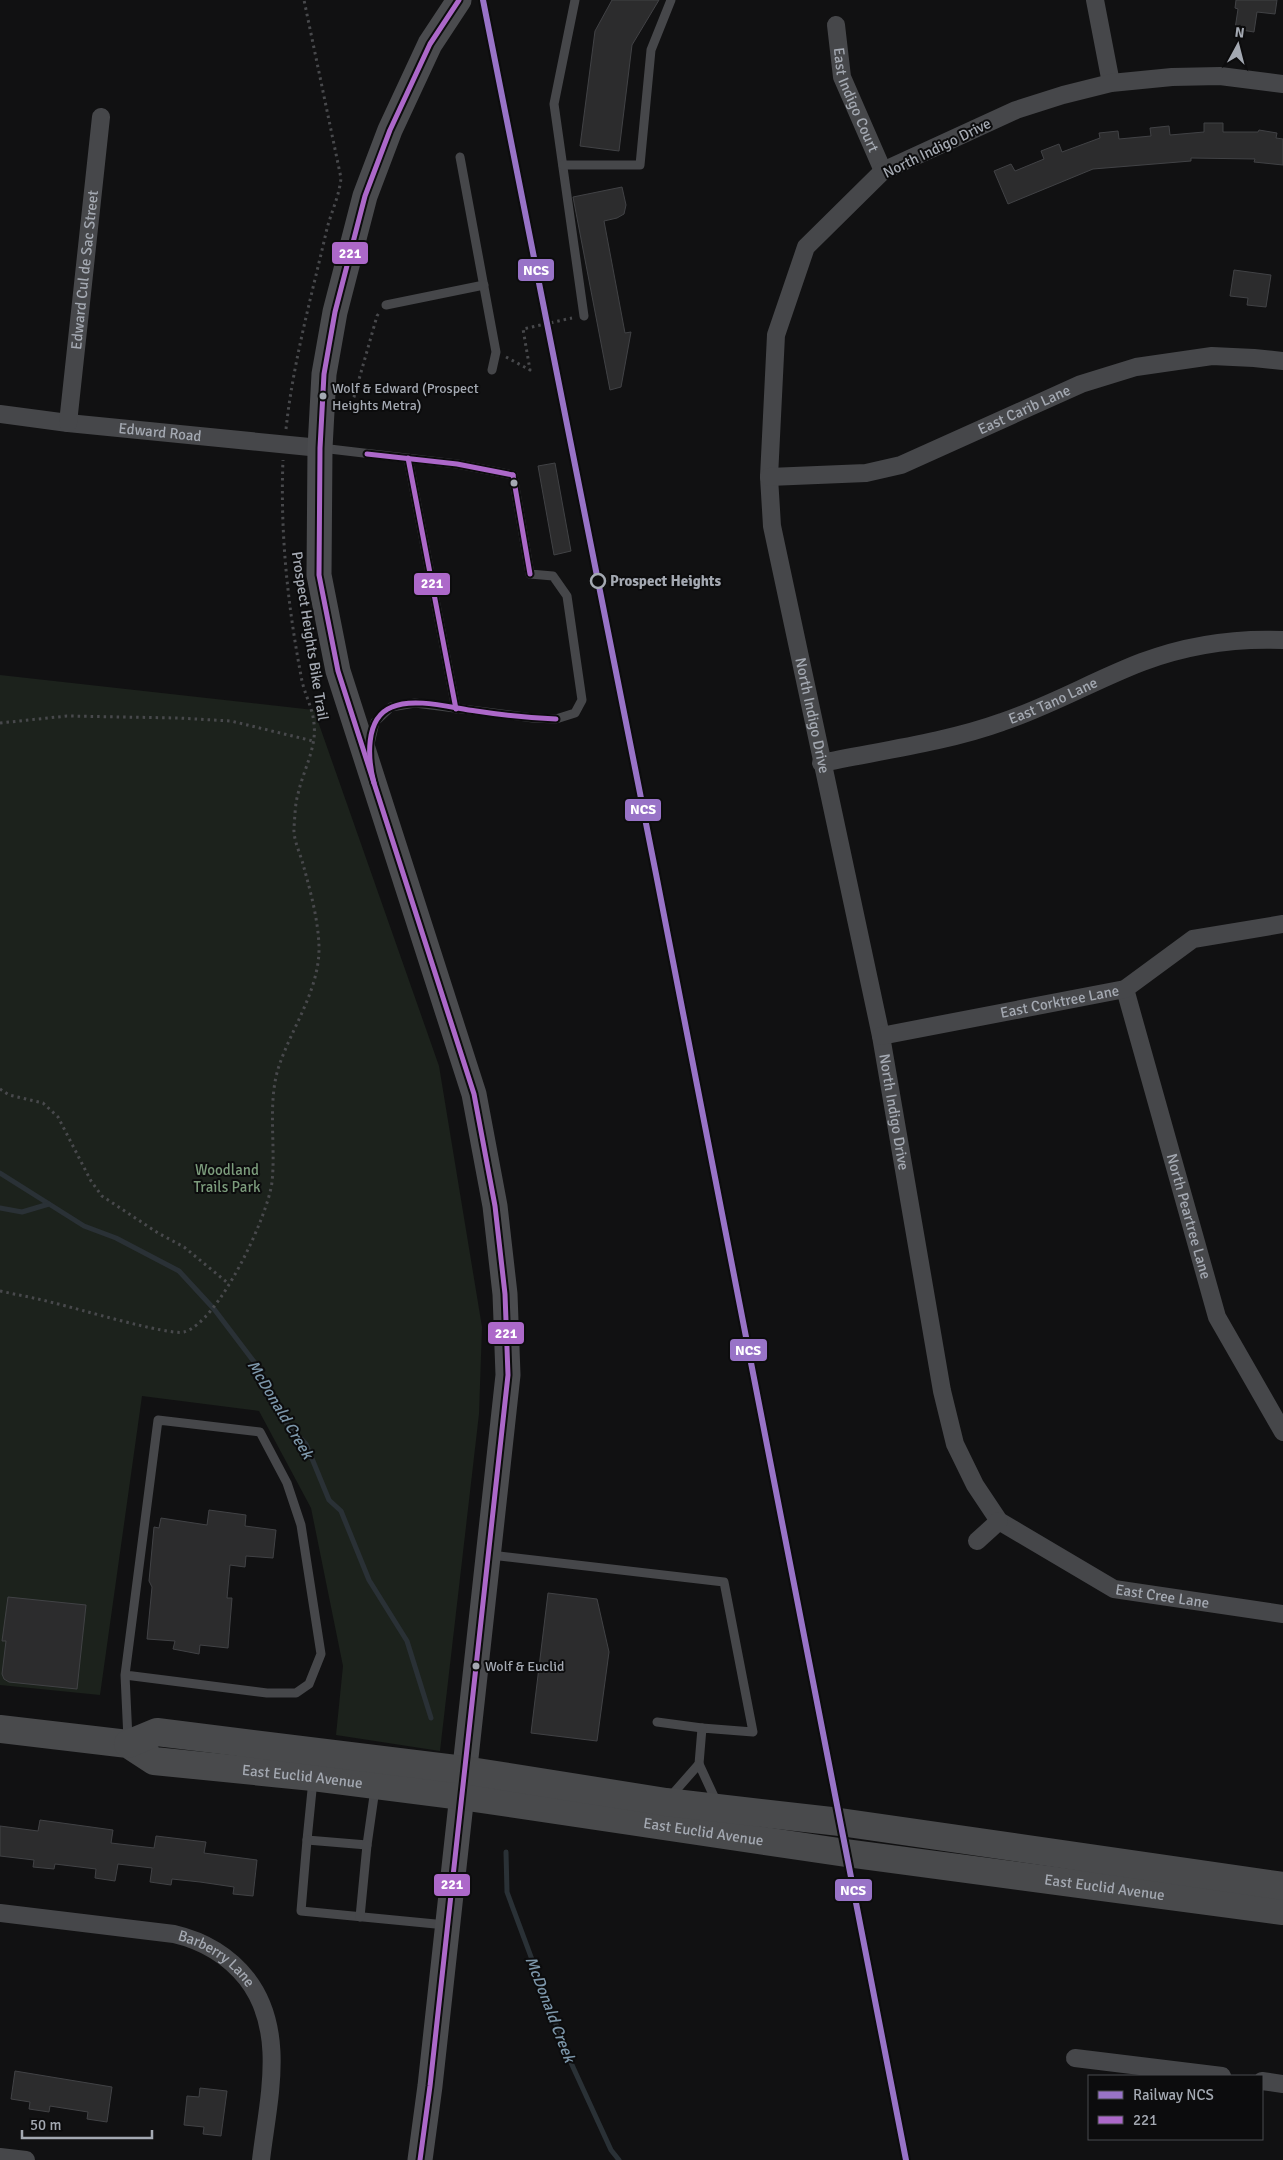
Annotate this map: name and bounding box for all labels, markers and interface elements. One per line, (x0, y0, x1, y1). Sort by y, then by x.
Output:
north arrow (1213, 20, 1263, 70)
text: N (1234, 24, 1245, 42)
street label: East Indigo Court (830, 46, 883, 155)
street label: North Indigo Drive (880, 114, 994, 182)
street label: Edward Cul de Sac Street (67, 189, 102, 351)
line badge: 221 (331, 241, 369, 265)
text: 221 (339, 245, 362, 262)
line badge: NCS (517, 258, 555, 282)
text: NCS (523, 262, 549, 279)
place label: Wolf & Edward (Prospect Heights Metra) (332, 380, 479, 414)
street label: East Carib Lane (975, 381, 1073, 438)
marker: Wolf & Edward (Prospect Heights Metra) (318, 391, 328, 401)
street label: Edward Road (118, 419, 202, 445)
unlabelled marker (509, 478, 519, 488)
street label: Prospect Heights Bike Trail (288, 550, 332, 722)
line badge: 221 (413, 572, 451, 596)
place label: Prospect Heights (610, 572, 721, 590)
marker: Prospect Heights (590, 573, 606, 589)
text: 221 (421, 575, 444, 592)
street label: North Indigo Drive (791, 656, 834, 775)
street label: East Tano Lane (1006, 673, 1100, 728)
line badge: NCS (624, 798, 662, 822)
text: NCS (630, 801, 656, 818)
street label: East Corktree Lane (999, 981, 1121, 1022)
street label: North Indigo Drive (875, 1052, 913, 1172)
street label: North Peartree Lane (1163, 1151, 1215, 1281)
park label: Woodland Trails Park (194, 1161, 261, 1196)
line badge: 221 (487, 1321, 525, 1345)
text: 221 (495, 1325, 518, 1342)
line badge: NCS (729, 1338, 768, 1362)
text: NCS (735, 1342, 761, 1359)
water label: McDonald Creek (243, 1356, 319, 1464)
street label: East Cree Lane (1114, 1580, 1211, 1612)
place label: Wolf & Euclid (485, 1658, 564, 1675)
marker: Wolf & Euclid (471, 1661, 481, 1671)
street label: East Euclid Avenue (241, 1761, 364, 1792)
street label: East Euclid Avenue (642, 1814, 765, 1850)
street label: East Euclid Avenue (1043, 1870, 1166, 1904)
line badge: 221 (433, 1873, 471, 1897)
text: 221 (441, 1876, 464, 1893)
line badge: NCS (834, 1878, 873, 1902)
text: NCS (840, 1882, 866, 1899)
street label: Barberry Lane (176, 1926, 259, 1990)
water label: McDonald Creek (521, 1954, 580, 2067)
legend (1088, 2075, 1263, 2140)
text: Railway NCS (1133, 2086, 1214, 2104)
scale bar (22, 2108, 152, 2140)
text: 221 (1133, 2111, 1157, 2129)
text: 50 m (30, 2116, 61, 2134)

